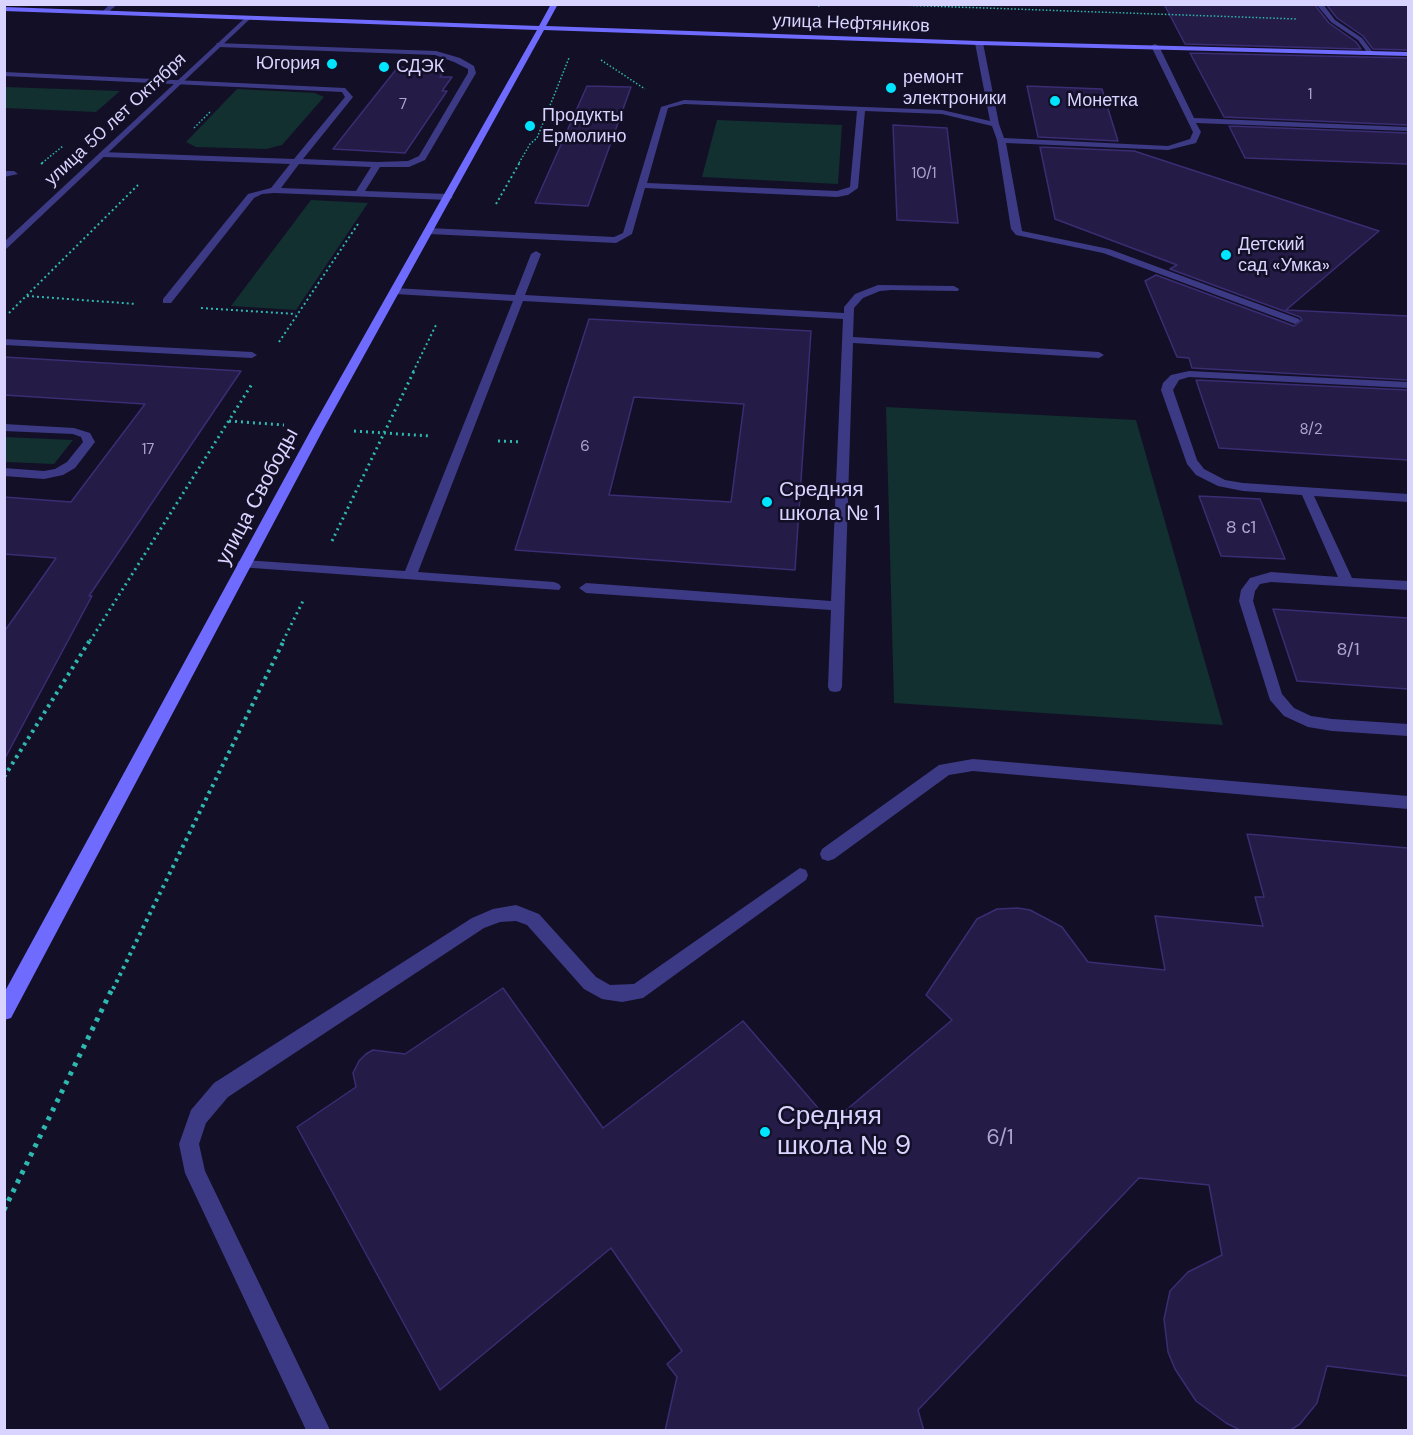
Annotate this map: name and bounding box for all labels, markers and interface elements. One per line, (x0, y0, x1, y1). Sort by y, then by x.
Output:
street label: улица Нефтяников (772, 10, 930, 38)
street label: улица 50 лет Октября (41, 49, 191, 191)
place label: Югория (256, 53, 320, 75)
place label: СДЭК (396, 56, 444, 78)
marker: Югория (325, 57, 339, 71)
marker: СДЭК (377, 60, 391, 74)
place label: ремонт электроники (903, 67, 1007, 110)
marker: ремонт электроники (884, 81, 898, 95)
house number: 1 (1308, 86, 1312, 104)
place label: Монетка (1067, 90, 1138, 112)
marker: Монетка (1048, 94, 1062, 108)
house number: 7 (399, 96, 407, 114)
place label: Продукты Ермолино (542, 105, 627, 148)
marker: Продукты Ермолино (523, 119, 537, 133)
house number: 10/1 (912, 165, 936, 183)
place label: Детский сад «Умка» (1238, 234, 1330, 276)
marker: Детский сад «Умка» (1219, 248, 1233, 262)
house number: 8/2 (1299, 421, 1323, 439)
street label: улица Свободы (211, 424, 305, 570)
house number: 6 (580, 438, 590, 456)
house number: 17 (142, 441, 154, 459)
place label: Средняя школа № 1 (779, 477, 881, 527)
marker: Средняя школа № 1 (760, 495, 774, 509)
house number: 8 с1 (1226, 517, 1256, 539)
house number: 8/1 (1336, 639, 1360, 661)
place label: Средняя школа № 9 (777, 1101, 911, 1162)
marker: Средняя школа № 9 (758, 1125, 772, 1139)
house number: 6/1 (986, 1125, 1014, 1151)

